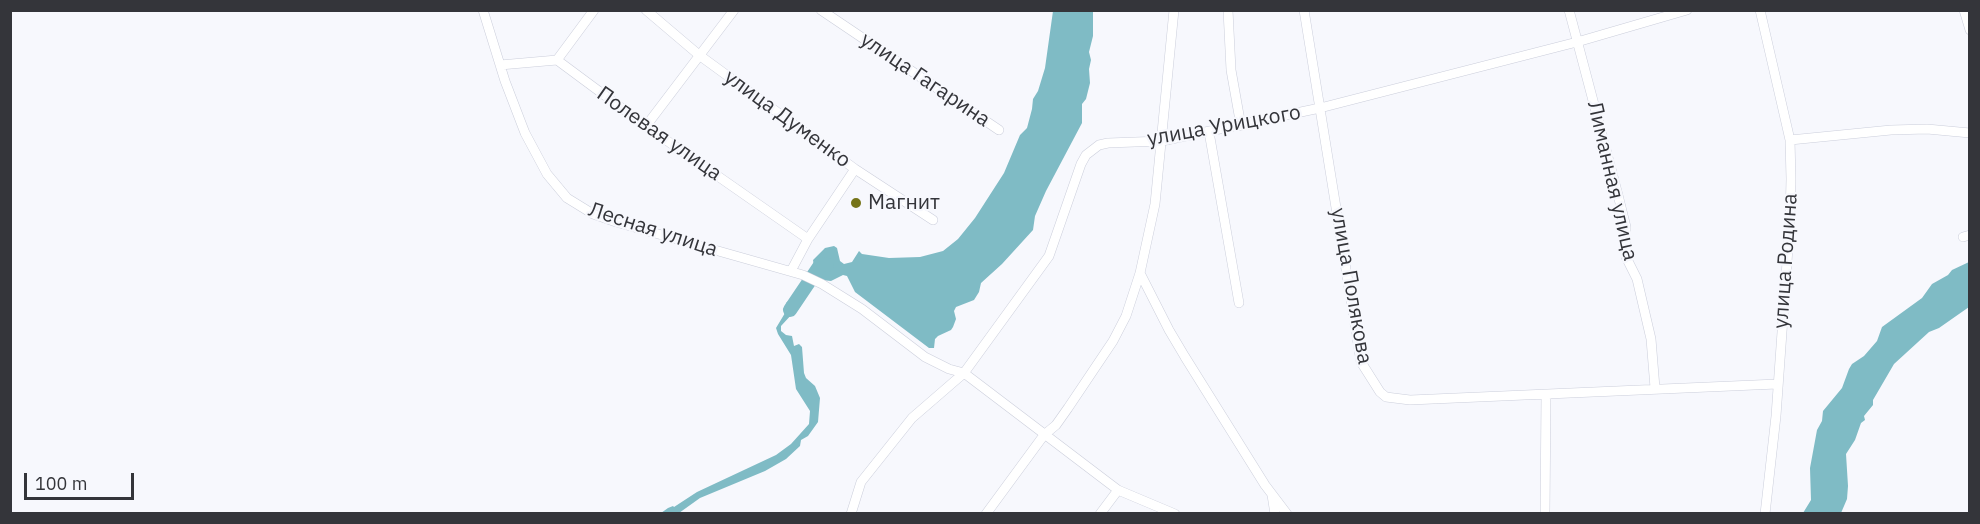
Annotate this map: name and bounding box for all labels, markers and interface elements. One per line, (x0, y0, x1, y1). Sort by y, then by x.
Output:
street label: улица Гагарина (855, 27, 995, 133)
street label: улица Думенко (719, 65, 855, 173)
street label: Полевая улица (592, 82, 726, 186)
street label: Лиманная улица (1581, 99, 1643, 263)
street label: улица Урицкого (1145, 100, 1303, 152)
place label: Магнит (868, 190, 940, 216)
street label: улица Родина (1769, 192, 1803, 330)
marker: Магнит (849, 196, 863, 210)
street label: Лесная улица (585, 197, 721, 263)
street label: улица Полякова (1325, 206, 1377, 366)
scale bar (27, 461, 136, 499)
text: 100 m (35, 472, 87, 495)

